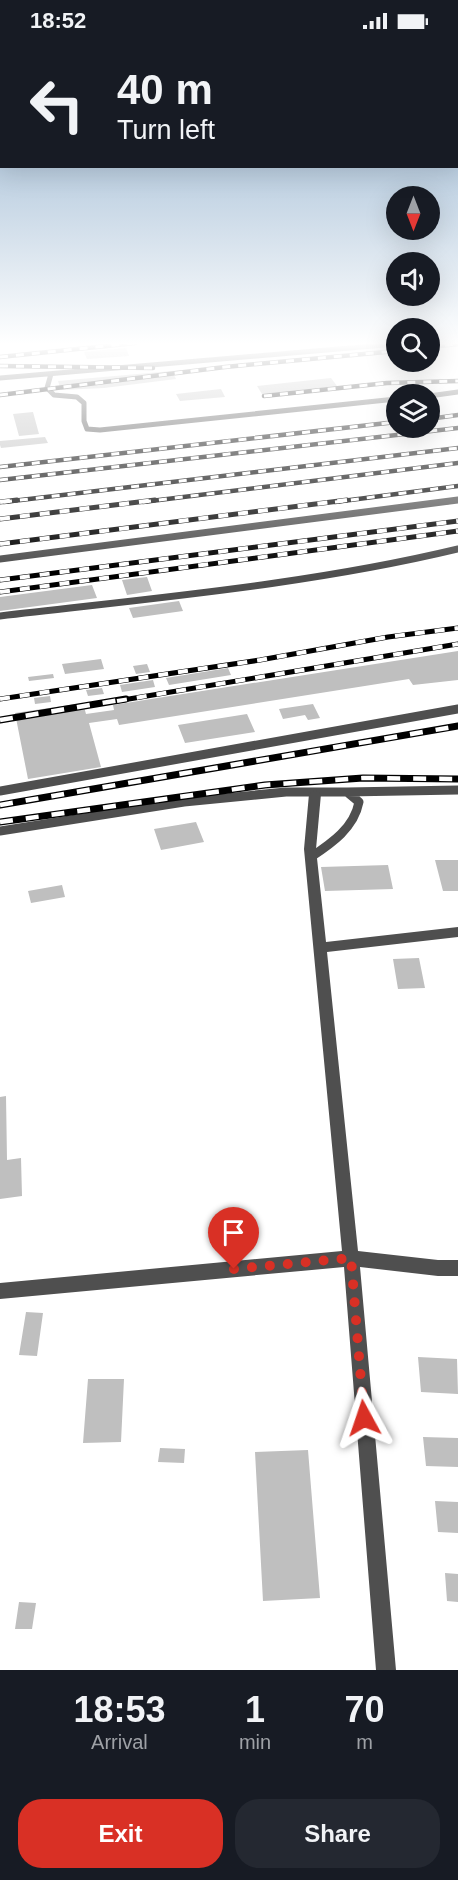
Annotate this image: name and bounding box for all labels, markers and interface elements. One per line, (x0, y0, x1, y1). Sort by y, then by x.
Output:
text: 18:52 (30, 8, 86, 33)
icon: left (18, 66, 96, 144)
text: 40 m (117, 66, 213, 113)
text: Turn left (117, 115, 215, 145)
north arrow (386, 186, 440, 240)
map controls (386, 186, 440, 438)
button: sound (386, 252, 440, 306)
button: search (386, 318, 440, 372)
button: layers (386, 384, 440, 438)
pin (208, 1207, 259, 1269)
icon: arrive (217, 1216, 250, 1249)
position arrow (332, 1386, 396, 1450)
text: 18:53 (73, 1689, 165, 1730)
text: 1 (245, 1689, 265, 1730)
text: 70 (345, 1689, 385, 1730)
text: Arrival (91, 1731, 148, 1753)
text: min (239, 1731, 271, 1753)
text: m (356, 1731, 373, 1753)
button: Exit (18, 1799, 223, 1868)
button: Share (235, 1799, 440, 1868)

